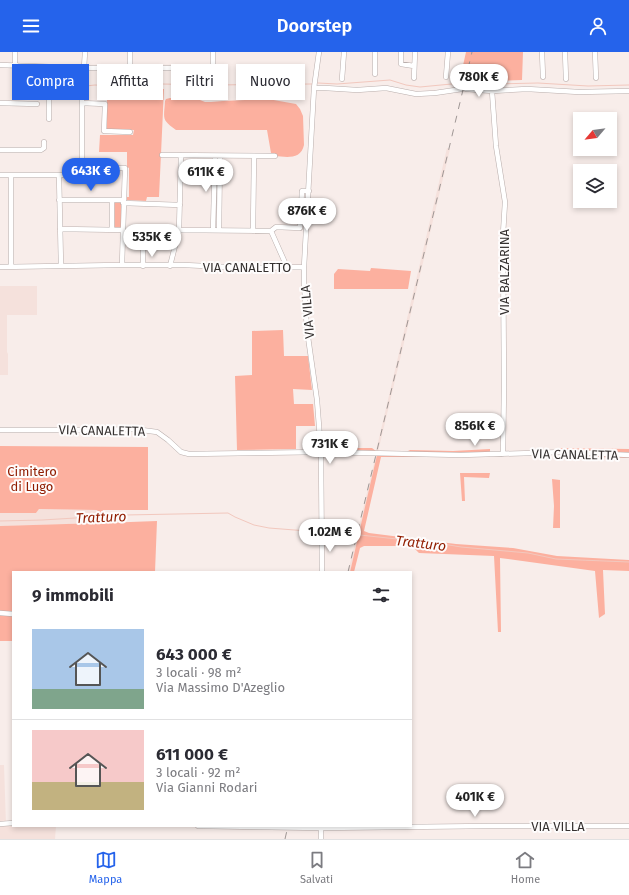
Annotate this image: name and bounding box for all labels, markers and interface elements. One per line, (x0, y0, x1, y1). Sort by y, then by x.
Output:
icon: menu (20, 15, 42, 37)
text: Doorstep (277, 15, 352, 37)
icon: person (587, 15, 609, 37)
chip: Compra (12, 64, 89, 100)
chip: Affitta (97, 64, 163, 100)
chip: Filtri (171, 64, 228, 100)
chip: Nuovo (236, 64, 305, 100)
pin: 780K € (446, 64, 512, 98)
text: 780K € (459, 69, 499, 84)
north arrow (573, 112, 617, 156)
map controls (573, 112, 617, 208)
pin: 643K € (58, 158, 124, 192)
pin: 611K € (173, 159, 239, 193)
text: 643K € (71, 163, 111, 178)
text: 611K € (187, 164, 225, 179)
button: layers (573, 164, 617, 208)
pin: 876K € (274, 198, 340, 232)
text: 876K € (287, 203, 327, 218)
pin: 535K € (119, 224, 185, 258)
street label: VIA BALZARINA (497, 228, 512, 315)
text: 535K € (132, 229, 172, 244)
street label: VIA CANALETTO (203, 260, 291, 275)
street label: VIA VILLA (298, 284, 317, 339)
pin: 856K € (442, 413, 508, 447)
text: 856K € (455, 418, 495, 433)
street label: VIA CANALETTA (59, 422, 146, 439)
pin: 731K € (297, 431, 363, 465)
text: 731K € (311, 436, 349, 451)
street label: VIA CANALETTA (532, 446, 619, 463)
park label: Cimitero di Lugo (7, 464, 57, 494)
water label: Tratturo (75, 508, 127, 527)
pin: 1.02M € (293, 519, 367, 553)
text: 1.02M € (308, 524, 352, 539)
water label: Tratturo (395, 532, 447, 555)
icon: filters (370, 584, 392, 606)
text: 9 immobili (32, 585, 114, 606)
text: 643 000 € (156, 644, 232, 665)
icon: home (64, 645, 112, 693)
text: 3 locali · 98 m² (156, 665, 242, 680)
text: Via Massimo D'Azeglio (156, 680, 285, 695)
text: 611 000 € (156, 744, 228, 765)
icon: home (64, 746, 112, 794)
text: 3 locali · 92 m² (156, 765, 240, 780)
text: Via Gianni Rodari (156, 780, 258, 795)
pin: 401K € (442, 784, 508, 818)
text: 401K € (455, 789, 495, 804)
street label: VIA VILLA (531, 819, 585, 834)
tab: Mappa (89, 849, 122, 886)
tab: Salvati (300, 849, 333, 886)
tab: Home (511, 849, 540, 886)

